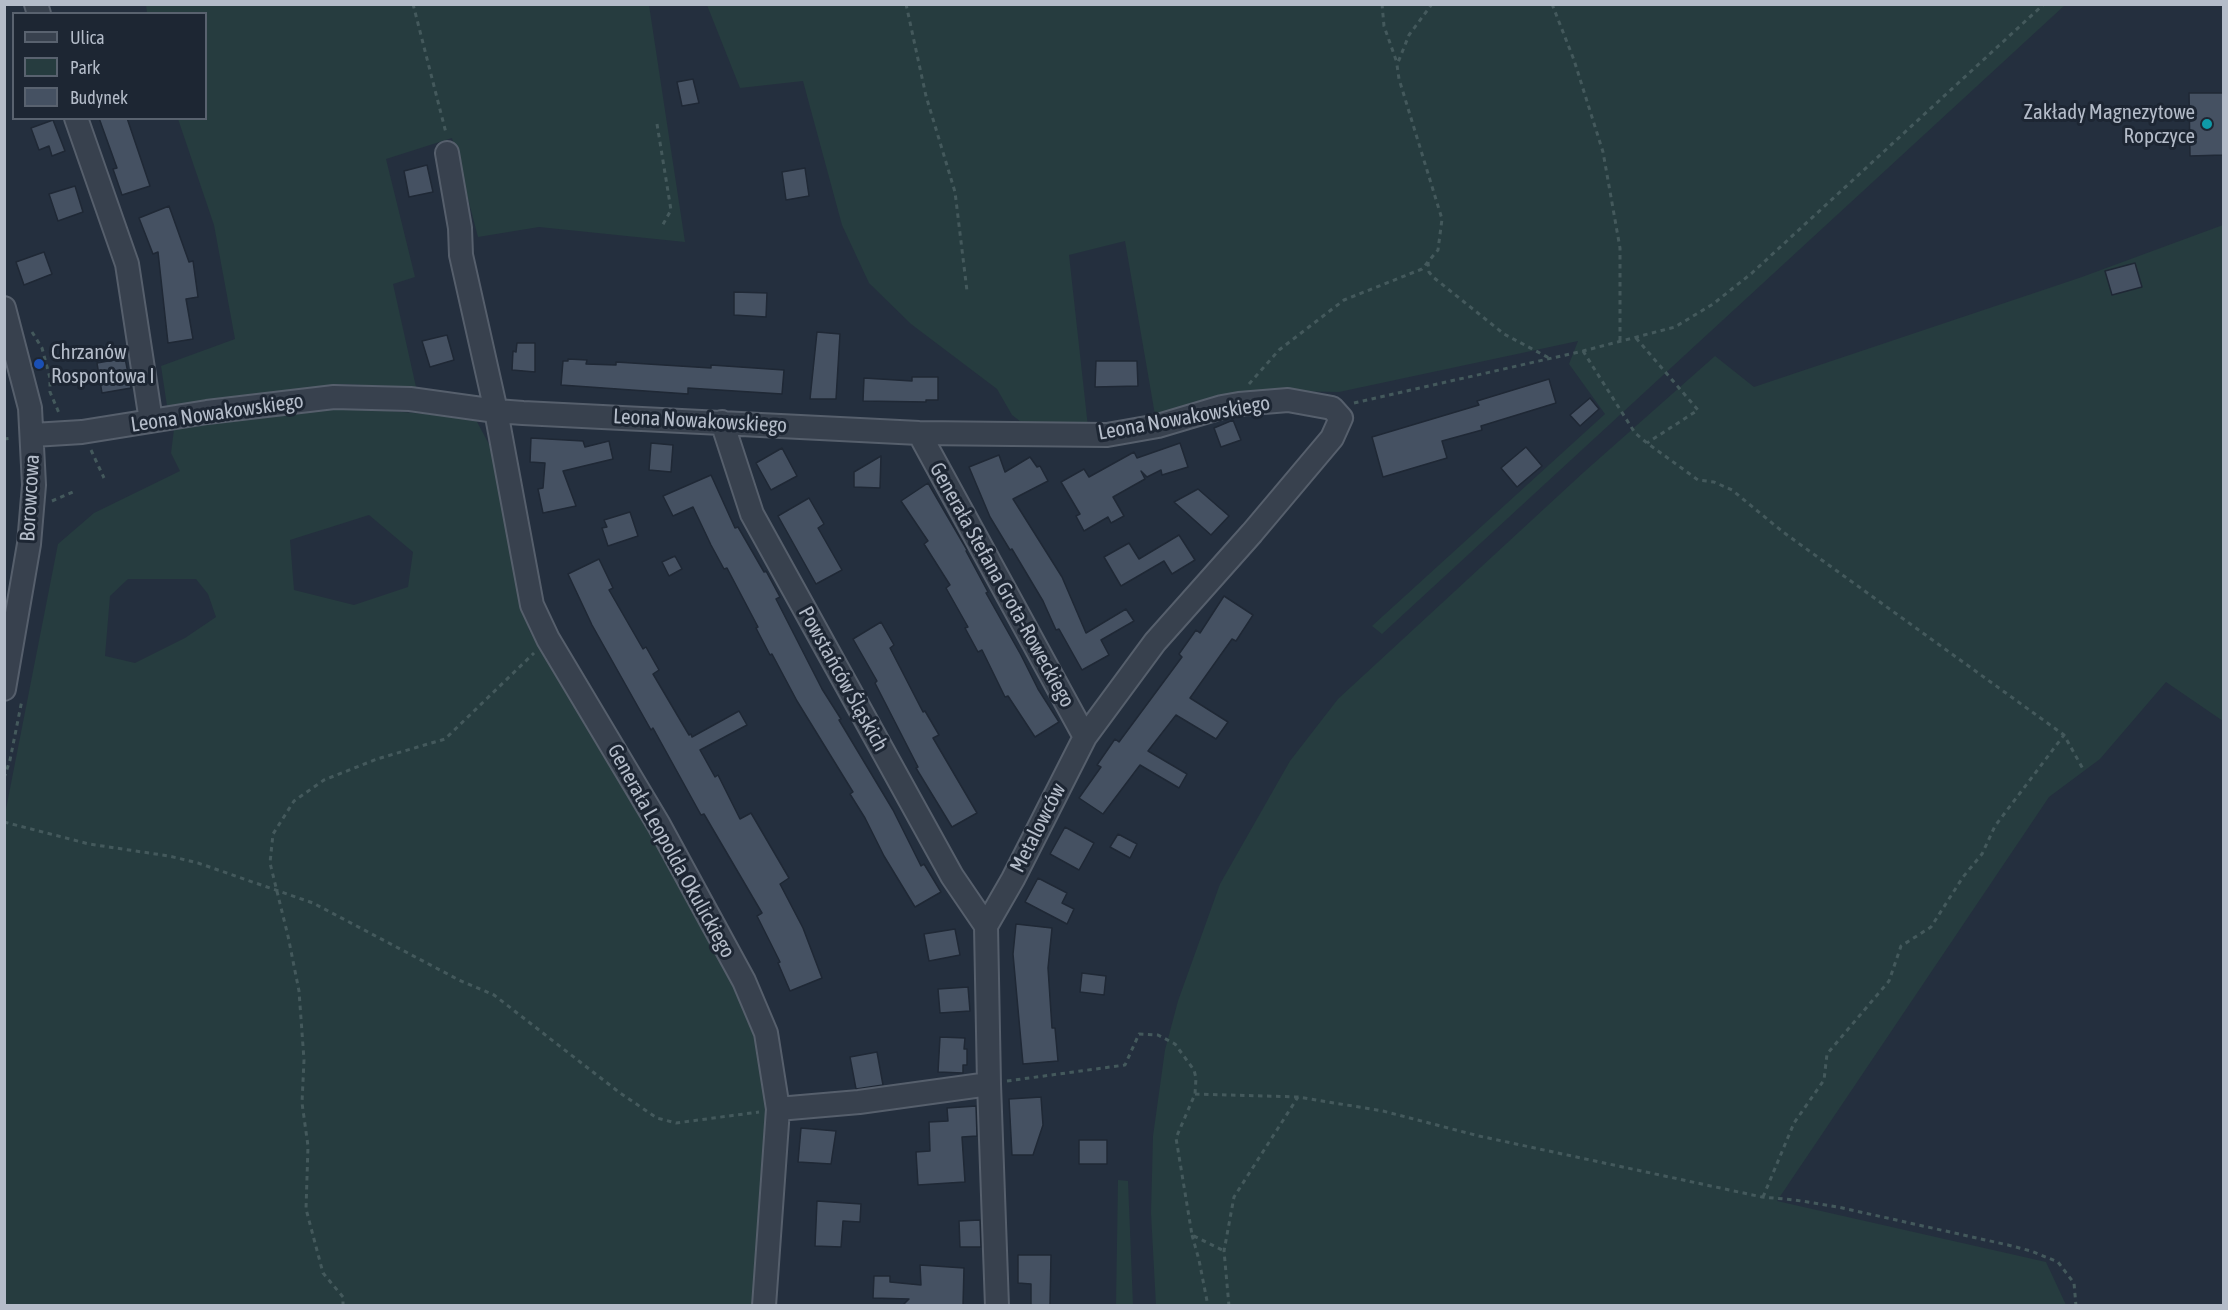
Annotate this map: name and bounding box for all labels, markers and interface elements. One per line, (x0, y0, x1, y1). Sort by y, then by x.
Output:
legend (12, 12, 207, 120)
text: Ulica (70, 27, 105, 48)
text: Park (70, 57, 100, 78)
text: Budynek (70, 87, 128, 108)
place label: Zakłady Magnezytowe Ropczyce (2024, 99, 2195, 149)
marker: Zakłady Magnezytowe Ropczyce (2200, 117, 2214, 131)
place label: Chrzanów Rospontowa I (51, 339, 155, 389)
marker: Chrzanów Rospontowa I (32, 357, 46, 371)
street label: Leona Nowakowskiego (129, 388, 305, 438)
street label: Leona Nowakowskiego (1096, 390, 1272, 446)
street label: Leona Nowakowskiego (612, 404, 788, 438)
street label: Borowcowa (15, 454, 45, 542)
street label: Generała Stefana Grota-Roweckiego (924, 458, 1080, 712)
street label: Powstańców Śląskich (793, 602, 893, 756)
street label: Generała Leopolda Okulickiego (602, 740, 740, 962)
street label: Metalowców (1005, 779, 1071, 877)

